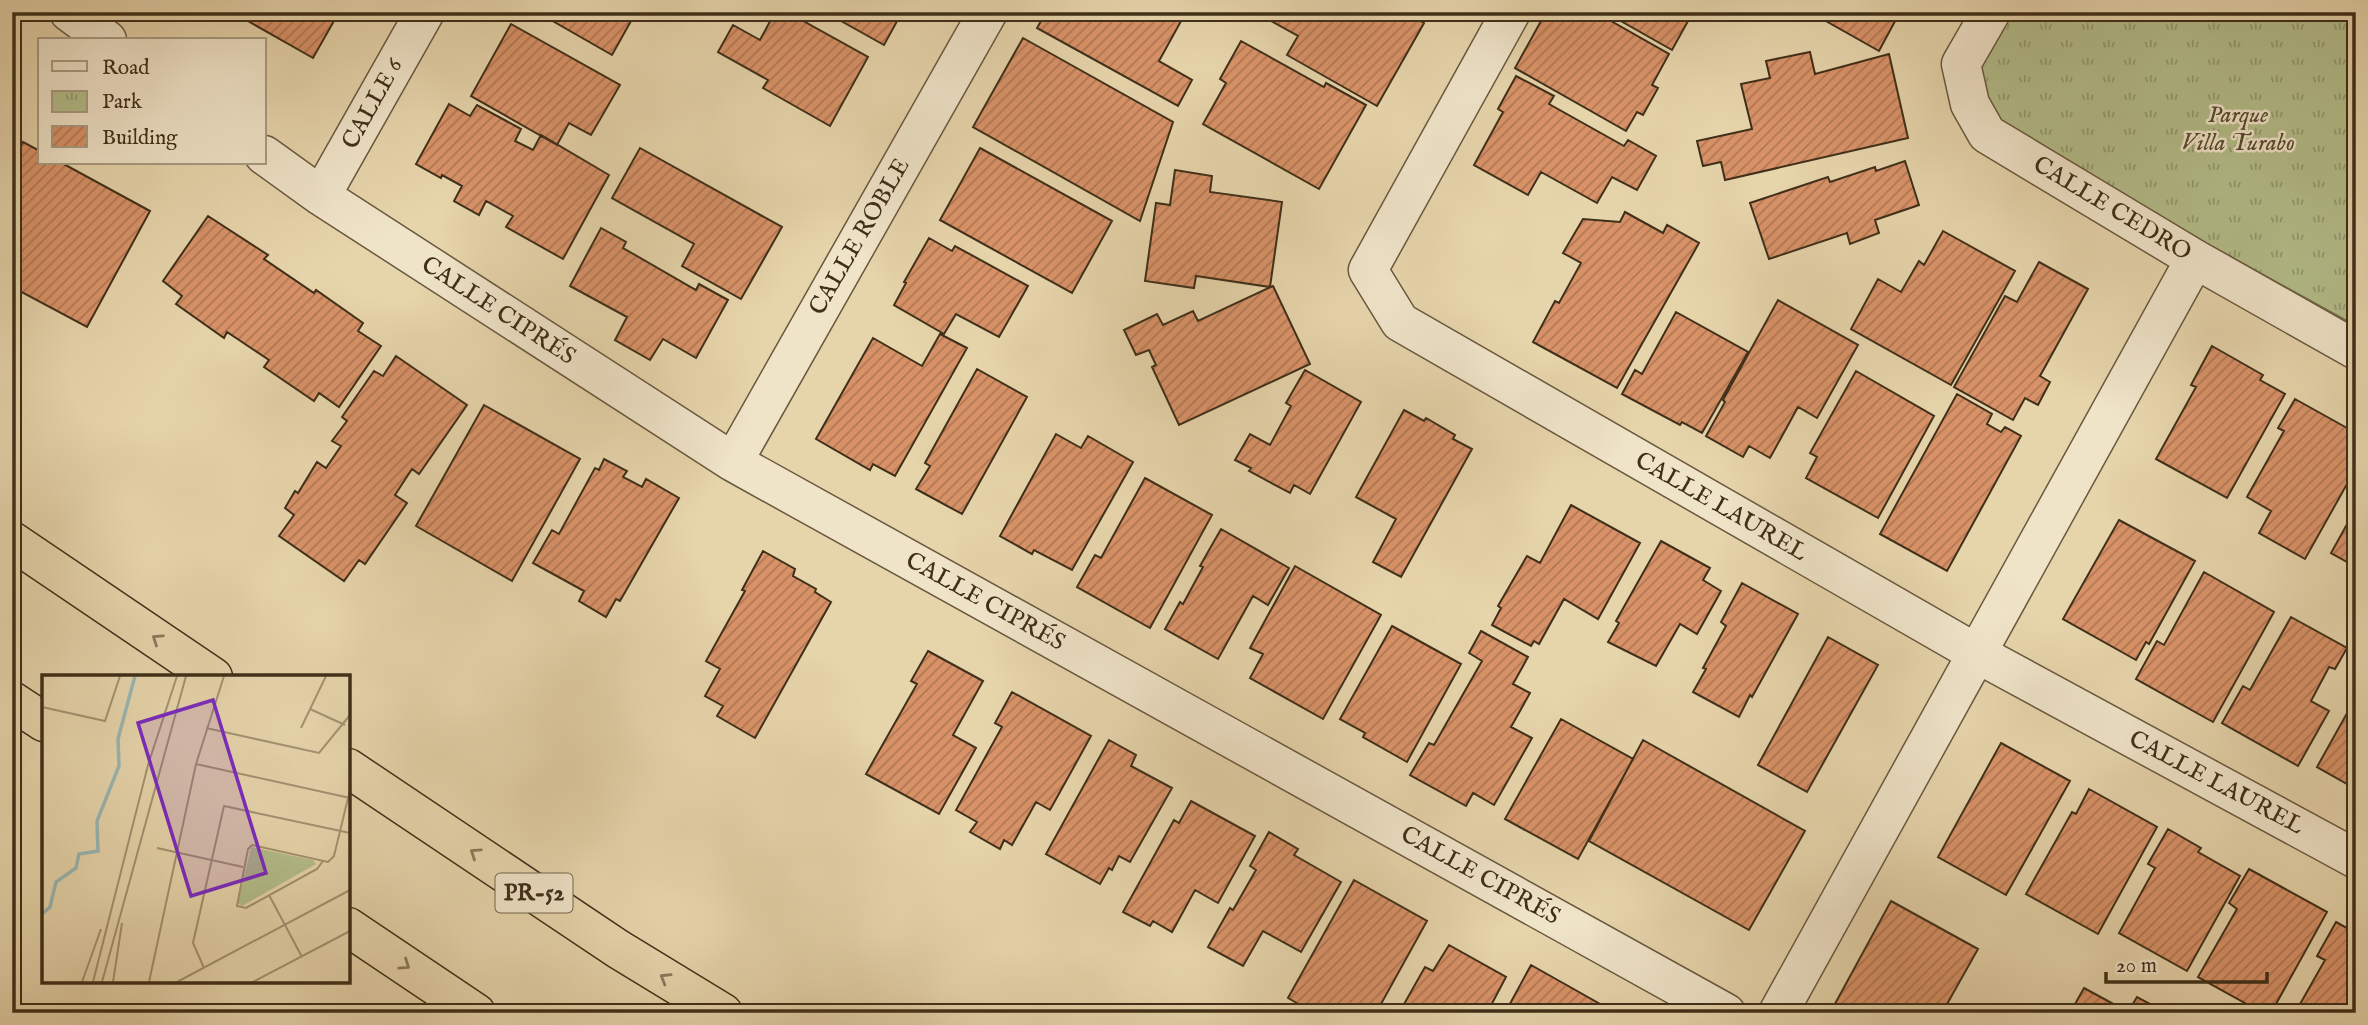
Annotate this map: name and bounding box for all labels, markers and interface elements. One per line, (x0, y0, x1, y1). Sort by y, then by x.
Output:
legend (38, 38, 266, 164)
street label: CALLE 6 (335, 52, 411, 155)
text: Road (102, 55, 150, 82)
text: Park (102, 89, 143, 116)
park label: Parque Villa Turabo (2181, 100, 2295, 159)
text: Building (102, 125, 178, 152)
street label: CALLE CEDRO (2027, 149, 2197, 269)
street label: CALLE ROBLE (803, 153, 917, 321)
street label: CALLE CIPRÉS (415, 250, 581, 372)
street label: CALLE LAUREL (1629, 445, 1813, 569)
street label: CALLE CIPRÉS (900, 545, 1070, 659)
one-way arrow (151, 634, 164, 647)
inset map (42, 675, 350, 983)
street label: CALLE LAUREL (2123, 724, 2310, 843)
street label: CALLE CIPRÉS (1395, 819, 1565, 933)
one-way arrow (470, 849, 483, 861)
road number: PR-52 (496, 874, 572, 912)
scale bar (2106, 941, 2266, 985)
text: 20 m (2116, 953, 2157, 980)
one-way arrow (397, 957, 410, 969)
one-way arrow (659, 973, 672, 986)

